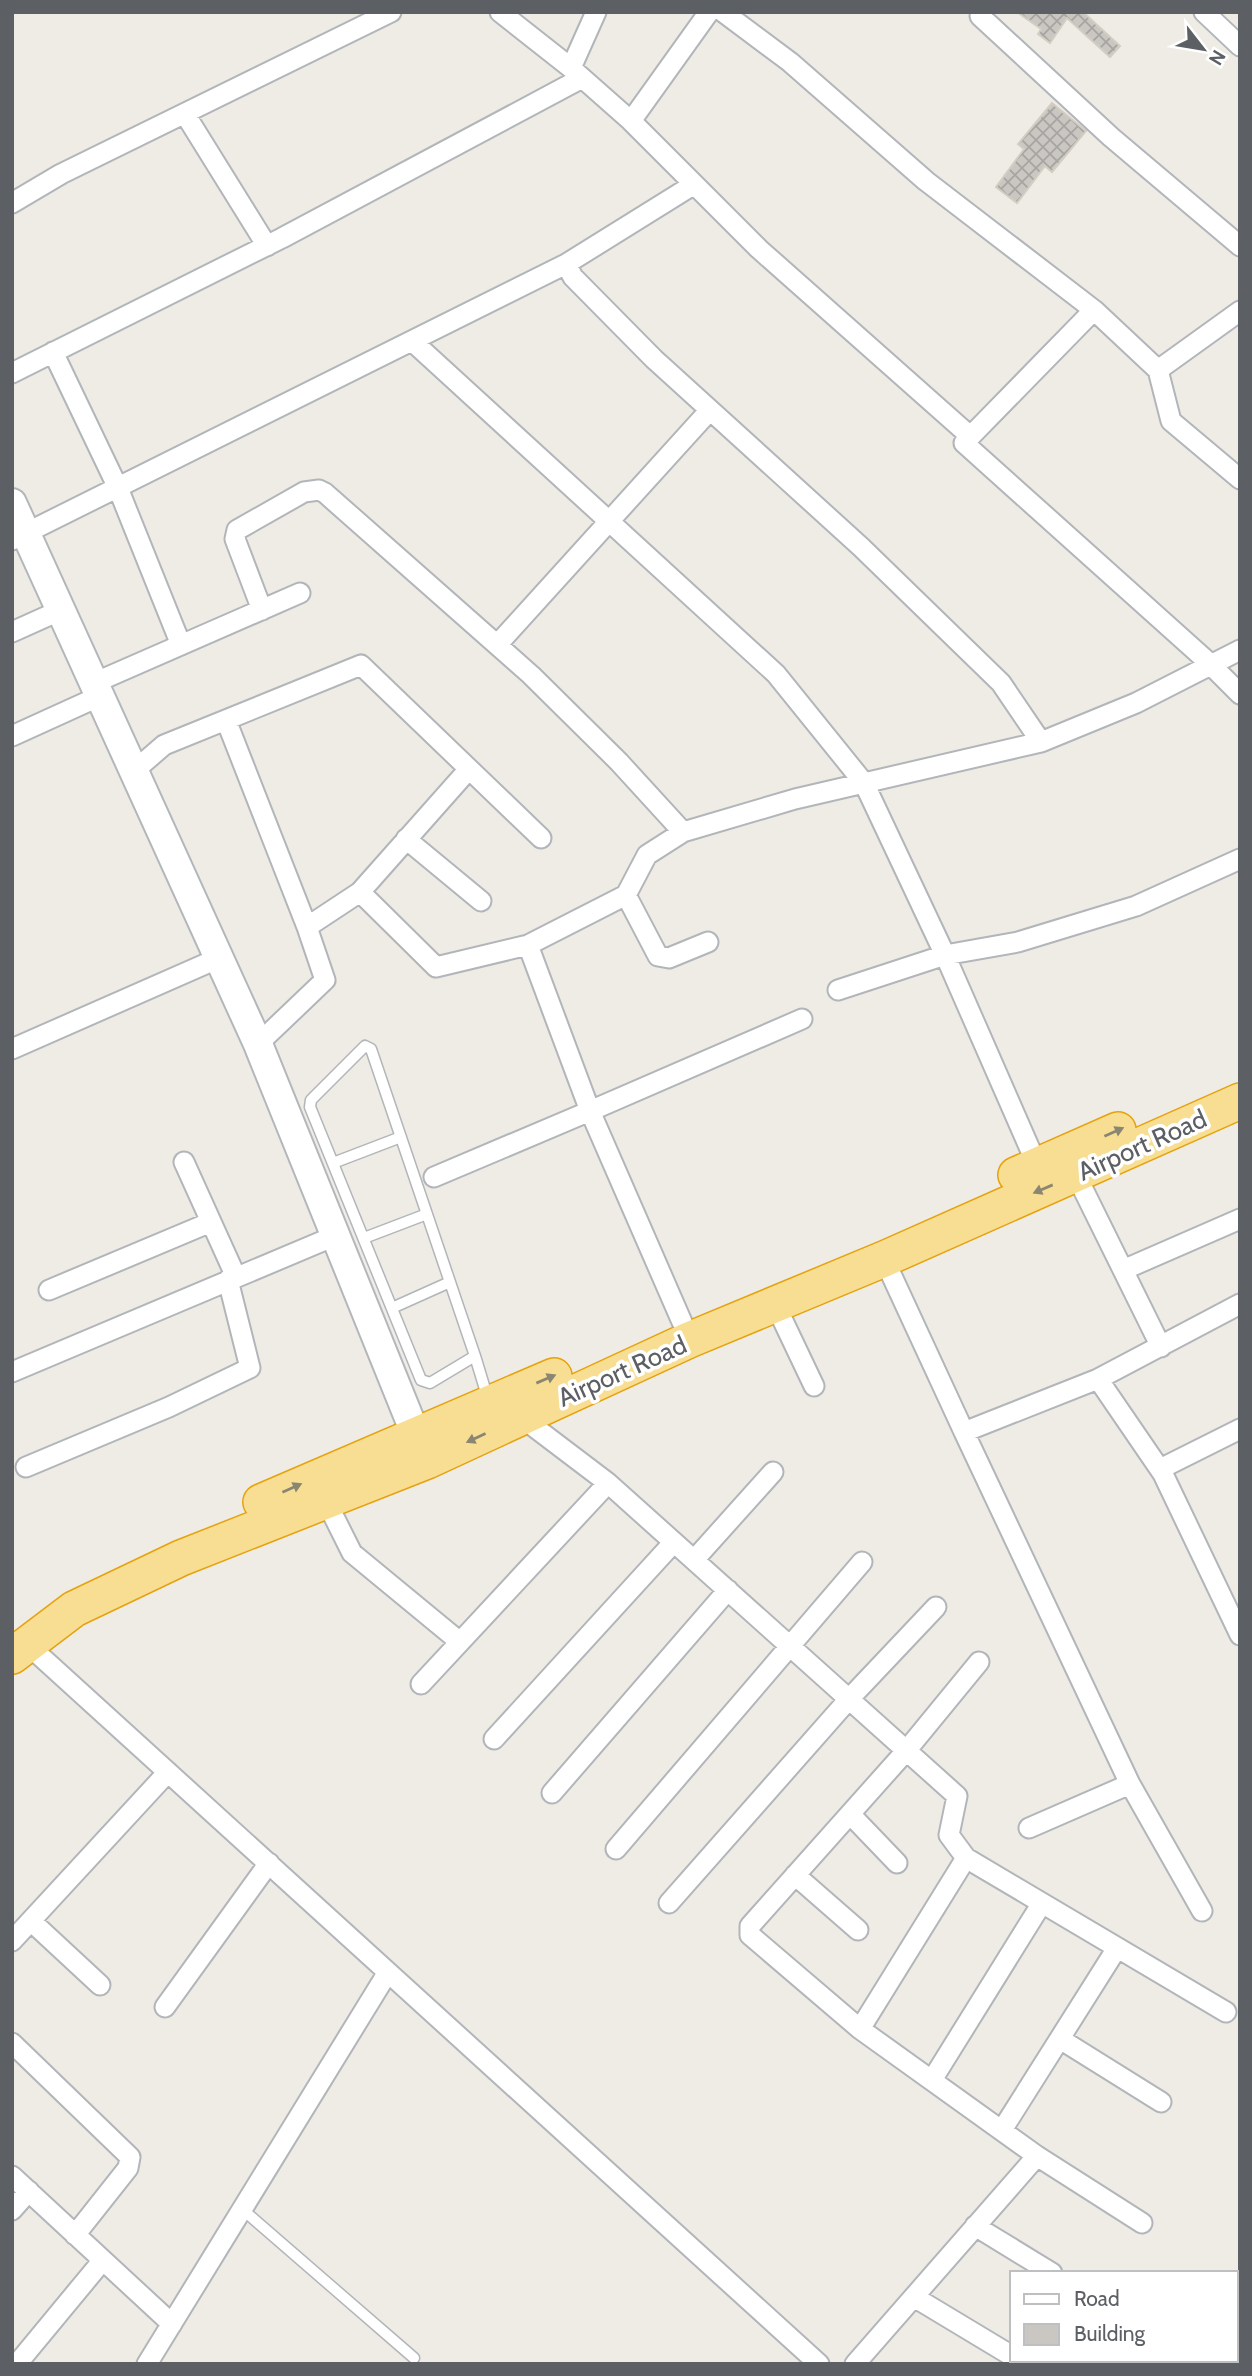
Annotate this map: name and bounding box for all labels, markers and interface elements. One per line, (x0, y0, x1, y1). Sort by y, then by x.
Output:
north arrow (1168, 14, 1238, 84)
text: N (1204, 46, 1230, 69)
street label: Airport Road (1073, 1102, 1211, 1188)
one-way arrow (1103, 1126, 1124, 1137)
one-way arrow (1033, 1184, 1054, 1195)
street label: Airport Road (553, 1328, 691, 1414)
one-way arrow (536, 1374, 557, 1385)
one-way arrow (466, 1432, 486, 1444)
one-way arrow (282, 1483, 303, 1494)
legend (1010, 2271, 1238, 2362)
text: Road (1074, 2286, 1120, 2311)
text: Building (1074, 2321, 1146, 2346)

